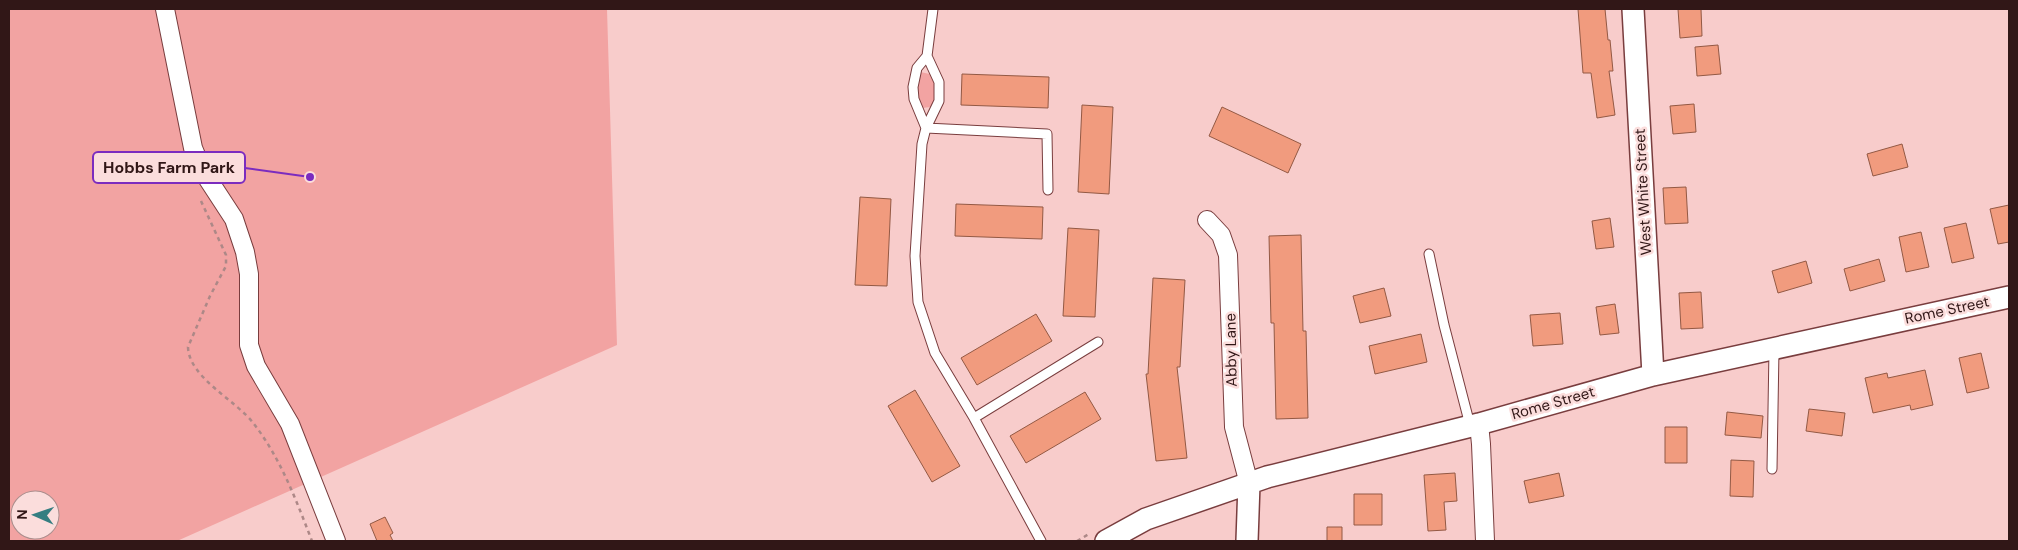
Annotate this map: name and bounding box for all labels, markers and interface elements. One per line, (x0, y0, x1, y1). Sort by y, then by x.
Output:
street label: West White Street (1630, 128, 1656, 256)
callout: Hobbs Farm Park (93, 152, 245, 183)
text: Hobbs Farm Park (103, 157, 236, 178)
street label: Rome Street (1903, 291, 1991, 329)
street label: Abby Lane (1220, 313, 1242, 387)
street label: Rome Street (1509, 382, 1597, 424)
north arrow (10, 490, 60, 540)
text: N (13, 509, 31, 520)

